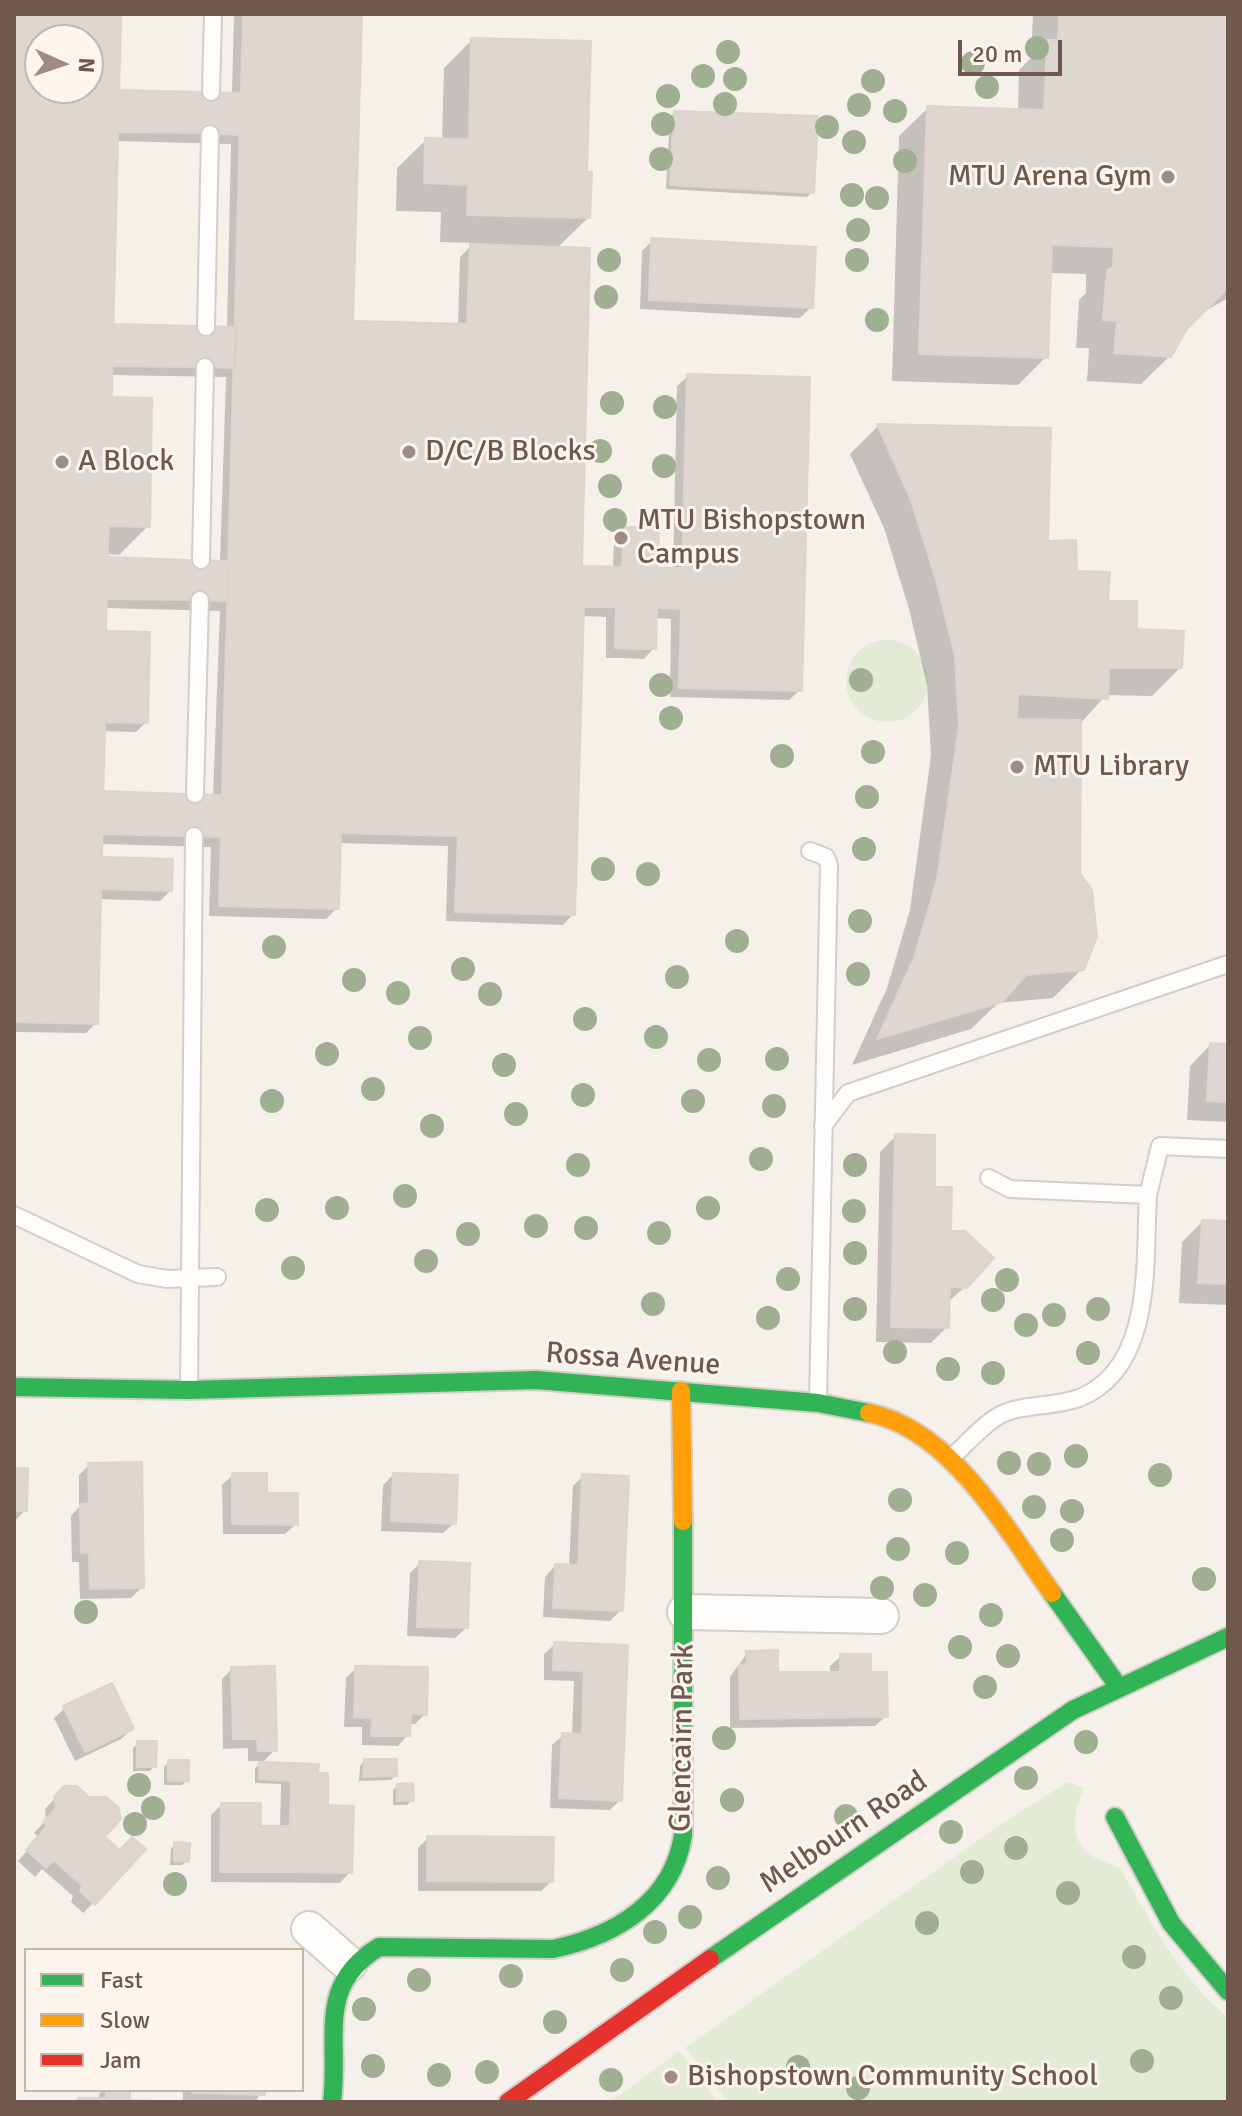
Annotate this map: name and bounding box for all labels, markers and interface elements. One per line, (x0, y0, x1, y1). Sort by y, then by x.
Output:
north arrow (24, 24, 104, 104)
scale bar (962, 24, 1066, 74)
text: 20 m (972, 39, 1022, 69)
text: N (73, 57, 100, 74)
place label: MTU Arena Gym (948, 159, 1152, 195)
marker: MTU Arena Gym (1159, 168, 1177, 186)
place label: D/C/B Blocks (425, 434, 596, 470)
marker: D/C/B Blocks (400, 443, 418, 461)
place label: A Block (78, 444, 174, 480)
marker: A Block (53, 453, 71, 471)
place label: MTU Bishopstown Campus (637, 503, 866, 574)
marker: MTU Bishopstown Campus (612, 529, 630, 547)
place label: MTU Library (1033, 749, 1189, 785)
marker: MTU Library (1008, 758, 1026, 776)
street label: Rossa Avenue (544, 1336, 722, 1384)
street label: Glencairn Park (663, 1644, 703, 1832)
street label: Melbourn Road (753, 1764, 935, 1902)
legend (24, 1948, 304, 2092)
text: Fast (100, 1965, 143, 1995)
text: Slow (100, 2005, 150, 2035)
text: Jam (100, 2045, 141, 2075)
place label: Bishopstown Community School (687, 2059, 1098, 2095)
marker: Bishopstown Community School (662, 2068, 680, 2086)

